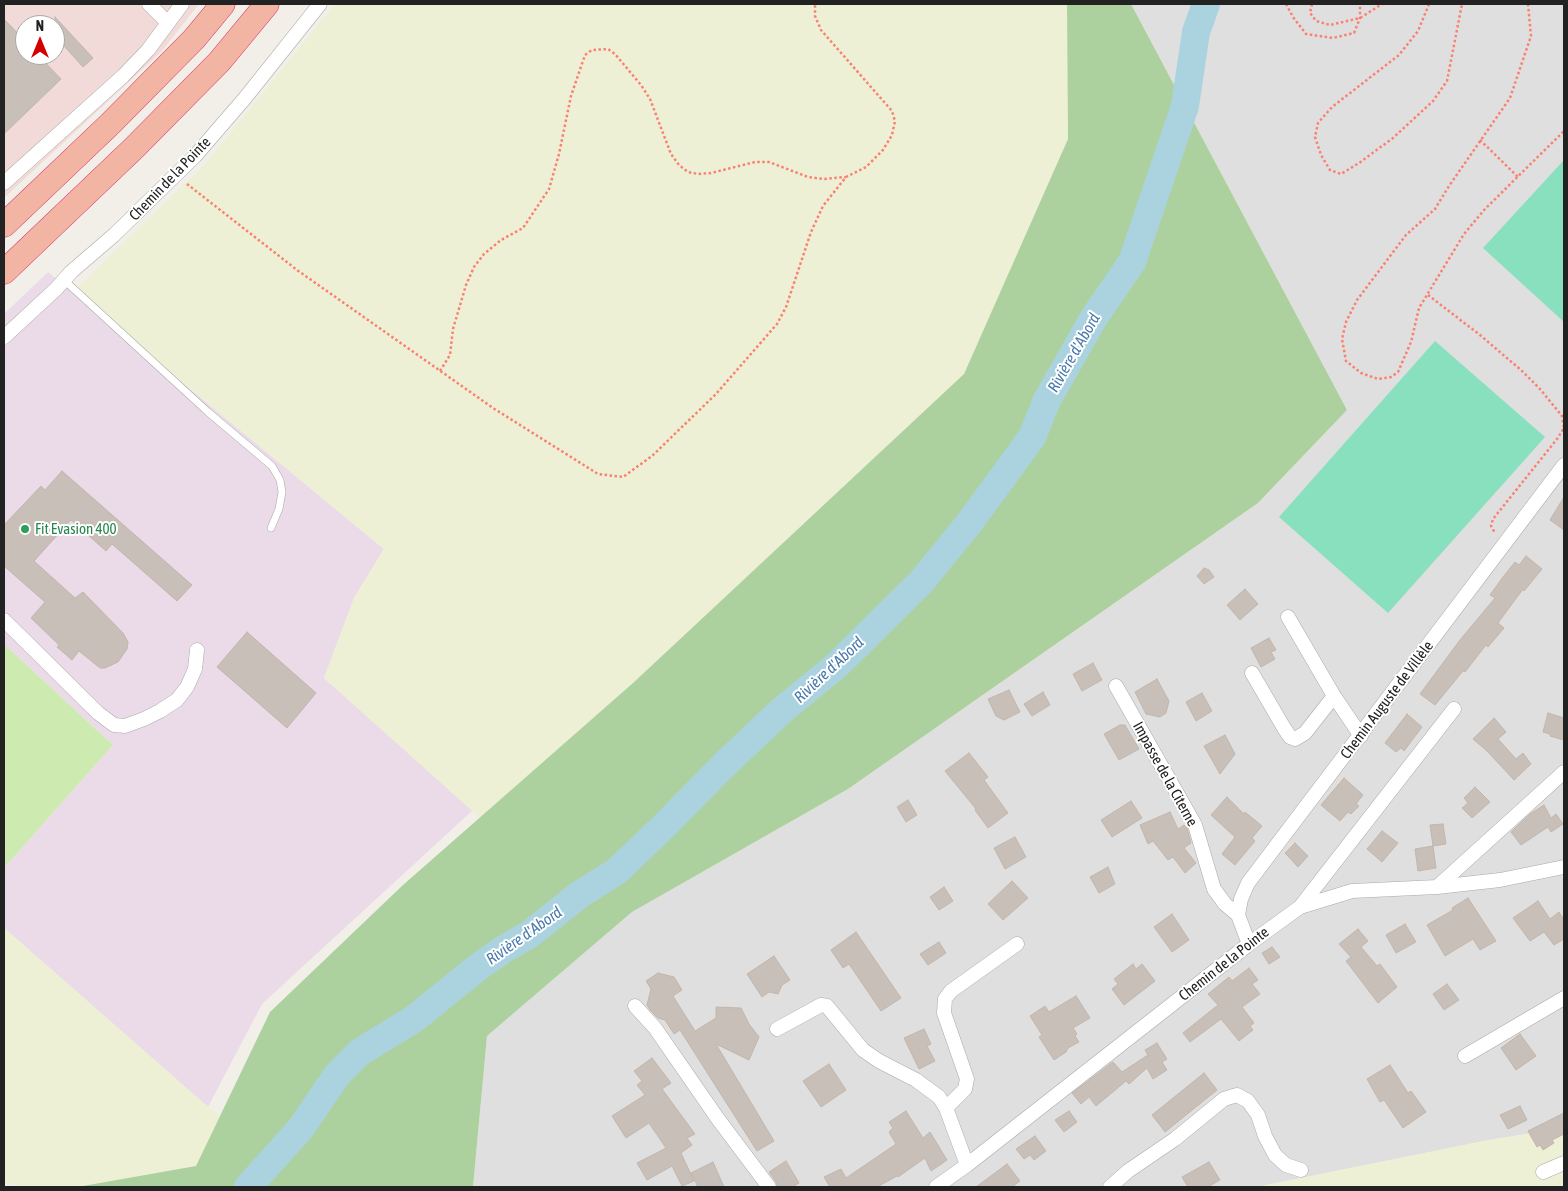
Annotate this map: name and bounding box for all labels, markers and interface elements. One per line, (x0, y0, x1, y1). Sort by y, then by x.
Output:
north arrow (15, 15, 65, 65)
text: N (36, 18, 44, 34)
street label: Chemin de la Pointe (126, 133, 214, 225)
water label: Rivière d'Abord (1044, 310, 1104, 396)
place label: Fit Evasion 400 (35, 520, 117, 538)
marker: Fit Evasion 400 (19, 523, 31, 535)
water label: Rivière d'Abord (790, 633, 868, 707)
street label: Chemin Auguste de Villèle (1337, 637, 1437, 763)
street label: Impasse de la Citerne (1129, 719, 1201, 829)
water label: Rivière d'Abord (482, 903, 566, 969)
street label: Chemin de la Pointe (1175, 923, 1273, 1005)

